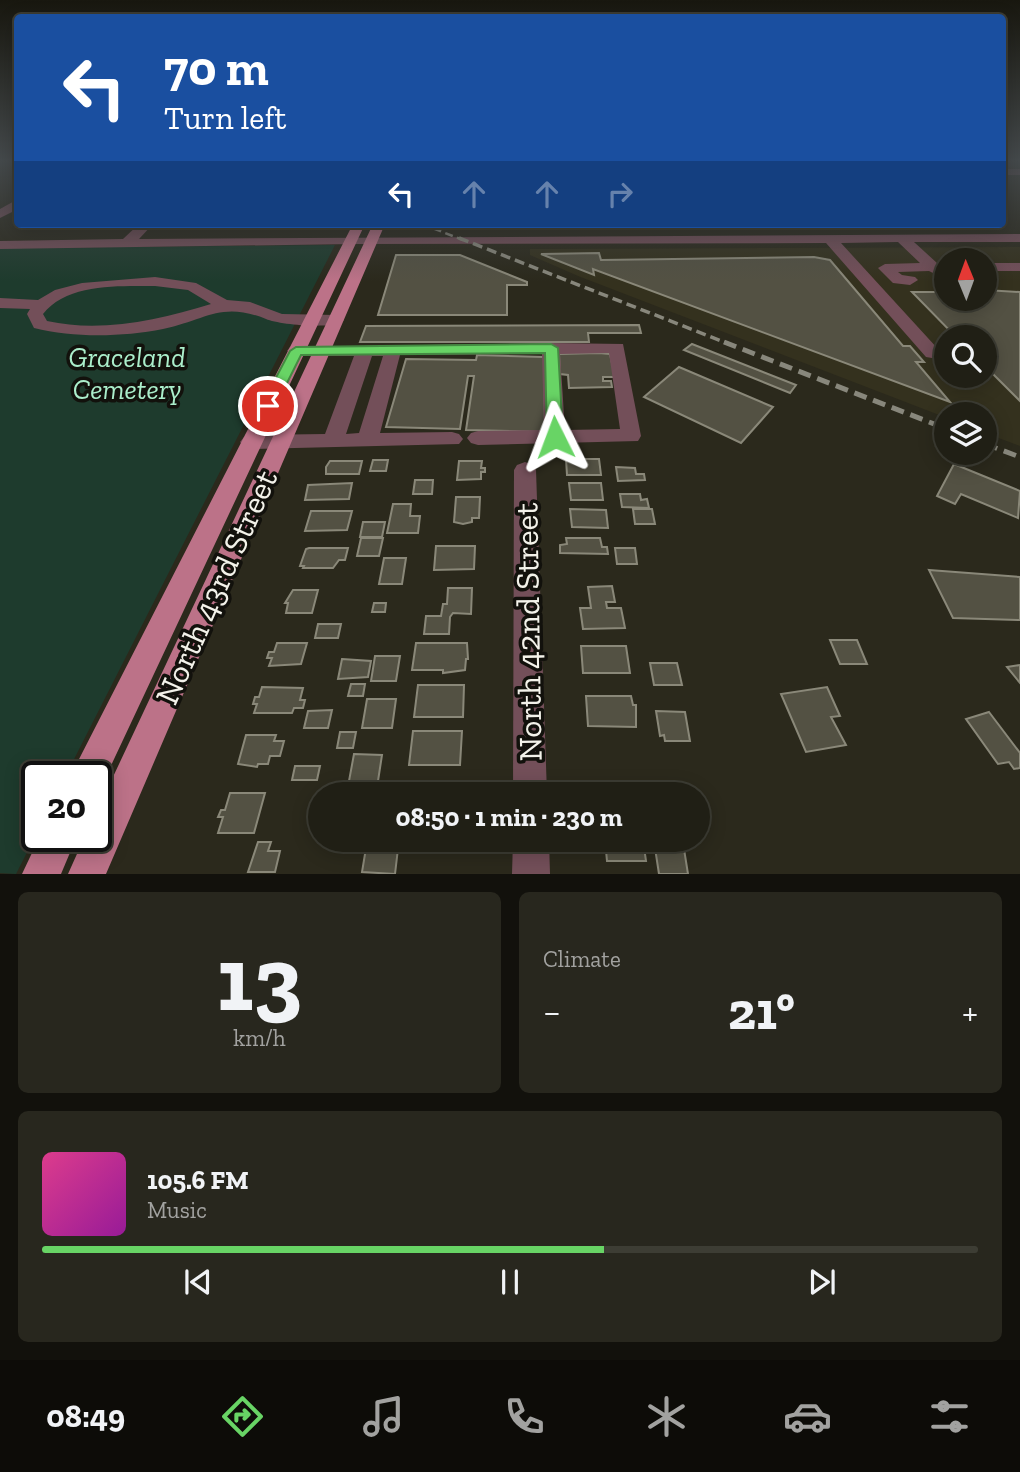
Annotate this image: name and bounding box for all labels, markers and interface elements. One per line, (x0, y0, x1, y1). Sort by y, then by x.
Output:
text: 70 m (164, 39, 269, 98)
icon: left (49, 42, 140, 133)
text: Turn left (164, 99, 286, 137)
icon: left (382, 175, 420, 213)
icon: ahead (455, 175, 493, 213)
icon: ahead (528, 175, 566, 213)
icon: right (601, 175, 639, 213)
north arrow (934, 248, 998, 312)
map controls (934, 248, 997, 465)
button: search (934, 325, 997, 388)
park label: Graceland Cemetery (69, 341, 185, 406)
pin (238, 376, 298, 436)
icon: arrive (249, 387, 287, 425)
position arrow (518, 400, 592, 474)
button: layers (934, 402, 997, 465)
street label: North 43rd Street (147, 463, 286, 710)
street label: North 42nd Street (506, 502, 550, 762)
speed limit sign: 20 (21, 761, 112, 852)
text: 08:50 · 1 min · 230 m (395, 801, 623, 833)
text: 13 (217, 924, 302, 1033)
text: Climate (543, 945, 621, 973)
text: 21° (728, 980, 795, 1042)
text: − (543, 989, 561, 1035)
text: + (962, 989, 978, 1035)
text: km/h (233, 1024, 286, 1052)
text: 105.6 FM (147, 1164, 249, 1196)
text: Music (147, 1196, 207, 1224)
icon: previous (179, 1263, 217, 1301)
icon: pause (491, 1263, 529, 1301)
icon: next (803, 1263, 841, 1301)
icon: directions (218, 1392, 267, 1441)
icon: music (359, 1392, 408, 1441)
icon: phone (500, 1392, 549, 1441)
icon: climate (642, 1392, 691, 1441)
icon: car (783, 1392, 832, 1441)
icon: filters (925, 1392, 974, 1441)
text: 08:49 (46, 1397, 125, 1435)

